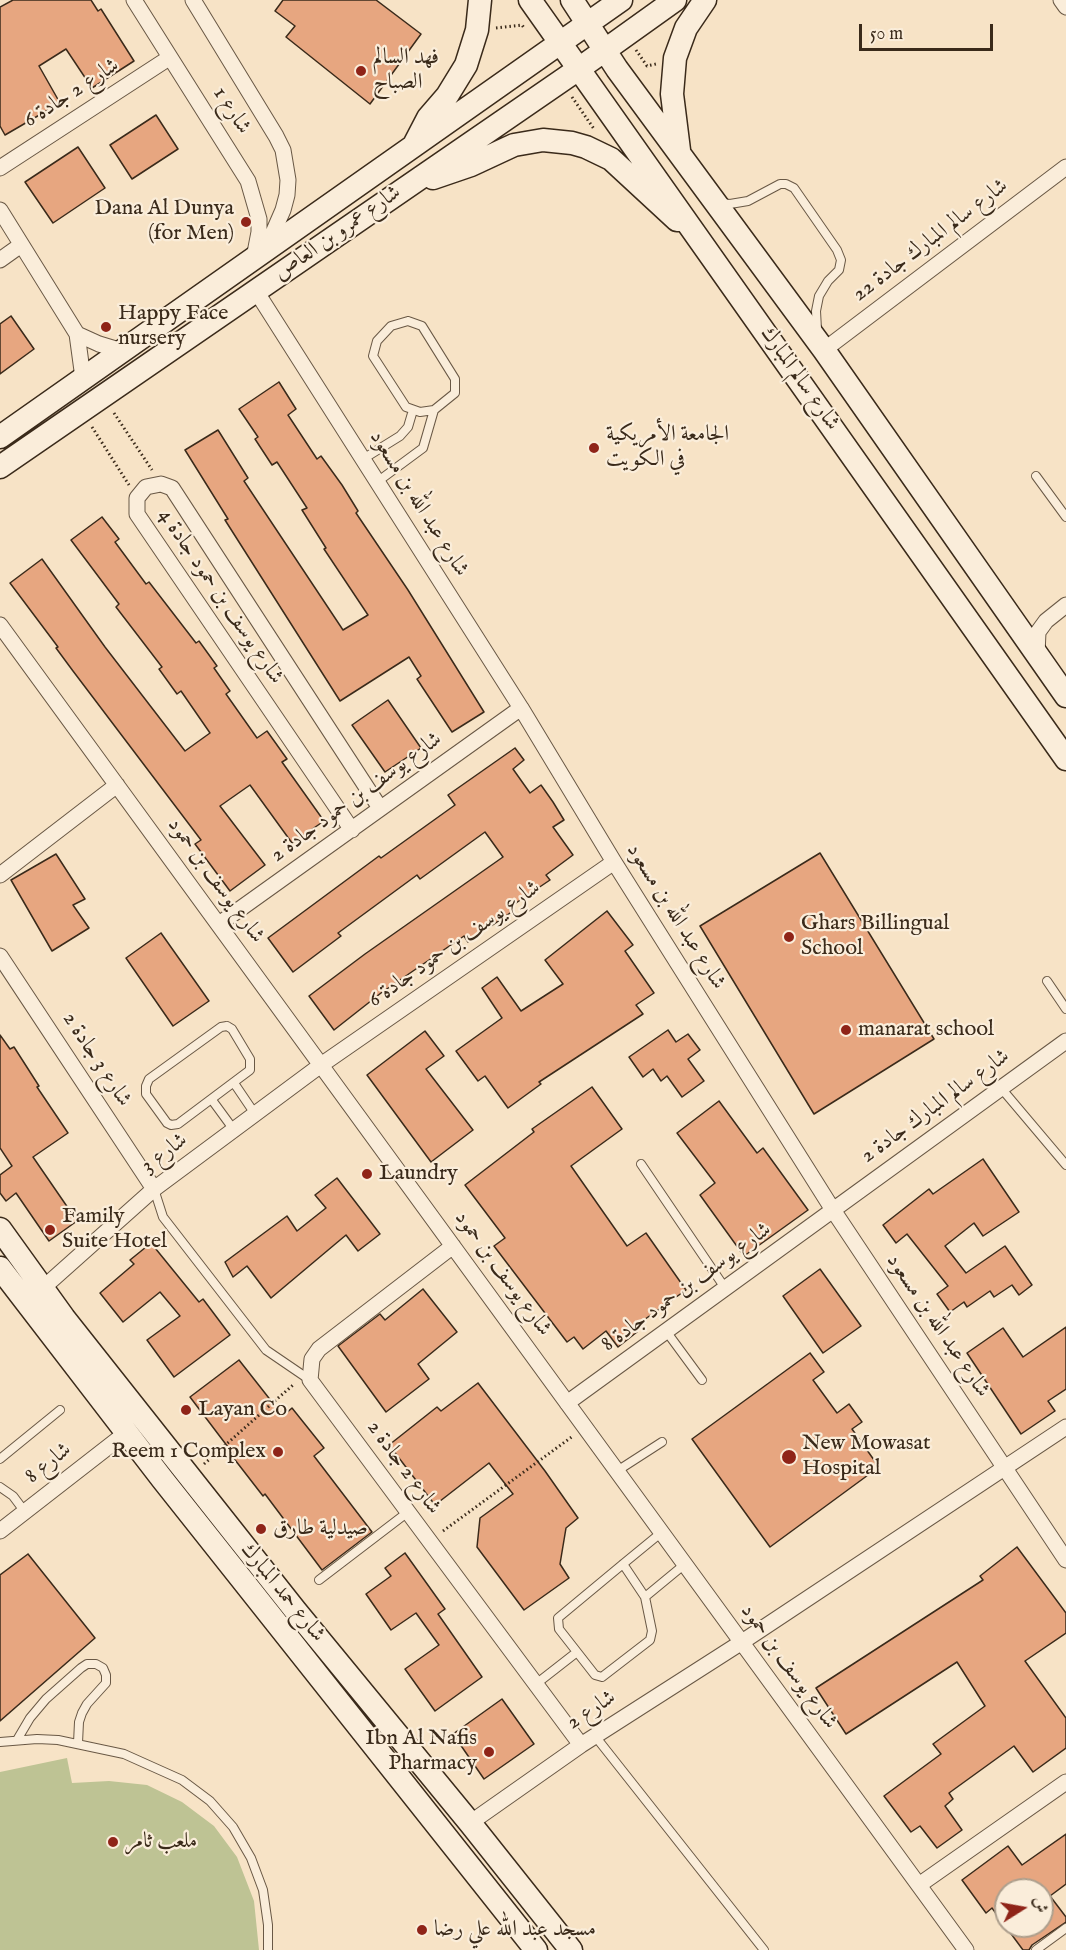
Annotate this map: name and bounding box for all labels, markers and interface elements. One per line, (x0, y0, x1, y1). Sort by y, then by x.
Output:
scale bar (862, 12, 996, 50)
text: 50 m (870, 23, 903, 46)
place label: فهد السالم الصباح (373, 45, 439, 96)
street label: شارع 2 جادة 6 (19, 53, 125, 135)
marker: فهد السالم الصباح (354, 64, 368, 78)
street label: شارع 1 (206, 82, 256, 140)
street label: شارع سالم المبارك جادة 22 (848, 174, 1014, 308)
street label: شارع عمرو بن العاص (269, 180, 407, 288)
place label: Dana Al Dunya (for Men) (94, 196, 234, 248)
marker: Dana Al Dunya (for Men) (239, 215, 253, 229)
place label: Happy Face nursery (118, 301, 228, 352)
marker: Happy Face nursery (99, 320, 113, 334)
street label: شارع سالم المبارك (753, 322, 845, 436)
place label: الجامعة الأمريكية في الكويت (606, 422, 729, 474)
street label: شارع عبد الله بن مسعود (362, 426, 474, 582)
marker: الجامعة الأمريكية في الكويت (587, 441, 601, 455)
street label: شارع يوسف بن حمود جادة 4 (152, 504, 288, 690)
street label: شارع يوسف بن حمود جادة 2 (266, 727, 448, 869)
street label: شارع يوسف بن حمود (161, 813, 269, 949)
street label: شارع عبد الله بن مسعود (619, 839, 731, 995)
street label: شارع يوسف بن حمود جادة 6 (364, 876, 546, 1014)
place label: Ghars Billingual School (801, 911, 949, 962)
marker: Ghars Billingual School (782, 930, 796, 944)
street label: شارع 3 جادة 2 (56, 1008, 136, 1112)
place label: manarat school (858, 1017, 994, 1043)
marker: manarat school (839, 1023, 853, 1037)
street label: شارع سالم المبارك جادة 2 (856, 1044, 1016, 1170)
street label: شارع 3 (137, 1128, 193, 1180)
place label: Laundry (379, 1161, 458, 1187)
marker: Laundry (360, 1167, 374, 1181)
place label: Family Suite Hotel (62, 1204, 167, 1256)
street label: شارع يوسف بن حمود (448, 1206, 556, 1342)
street label: شارع يوسف بن حمود جادة 8 (597, 1217, 777, 1359)
marker: Family Suite Hotel (43, 1223, 57, 1237)
street label: شارع عبد الله بن مسعود (879, 1249, 995, 1403)
place label: Layan Co (198, 1397, 287, 1423)
marker: Layan Co (179, 1403, 193, 1417)
street label: شارع 2 جادة 2 (360, 1416, 446, 1520)
place label: New Mowasat Hospital (802, 1431, 931, 1482)
street label: شارع 8 (21, 1438, 77, 1490)
place label: Reem 1 Complex (111, 1439, 266, 1465)
marker: Reem 1 Complex (271, 1445, 285, 1459)
marker: New Mowasat Hospital (780, 1448, 798, 1466)
place label: صيدلية طارق (273, 1516, 368, 1542)
marker: صيدلية طارق (254, 1522, 268, 1536)
street label: شارع حمد المبارك (234, 1538, 330, 1648)
street label: شارع يوسف بن حمود (734, 1599, 842, 1735)
street label: شارع 2 (562, 1685, 622, 1737)
place label: Ibn Al Nafis Pharmacy (365, 1726, 477, 1778)
marker: Ibn Al Nafis Pharmacy (482, 1745, 496, 1759)
place label: ملعب ثامر (125, 1829, 197, 1855)
marker: ملعب ثامر (106, 1835, 120, 1849)
north arrow (994, 1878, 1054, 1938)
text: ش (1028, 1895, 1051, 1915)
place label: مسجد عبد الله علي رضا (434, 1917, 596, 1943)
marker: مسجد عبد الله علي رضا (415, 1923, 429, 1937)

